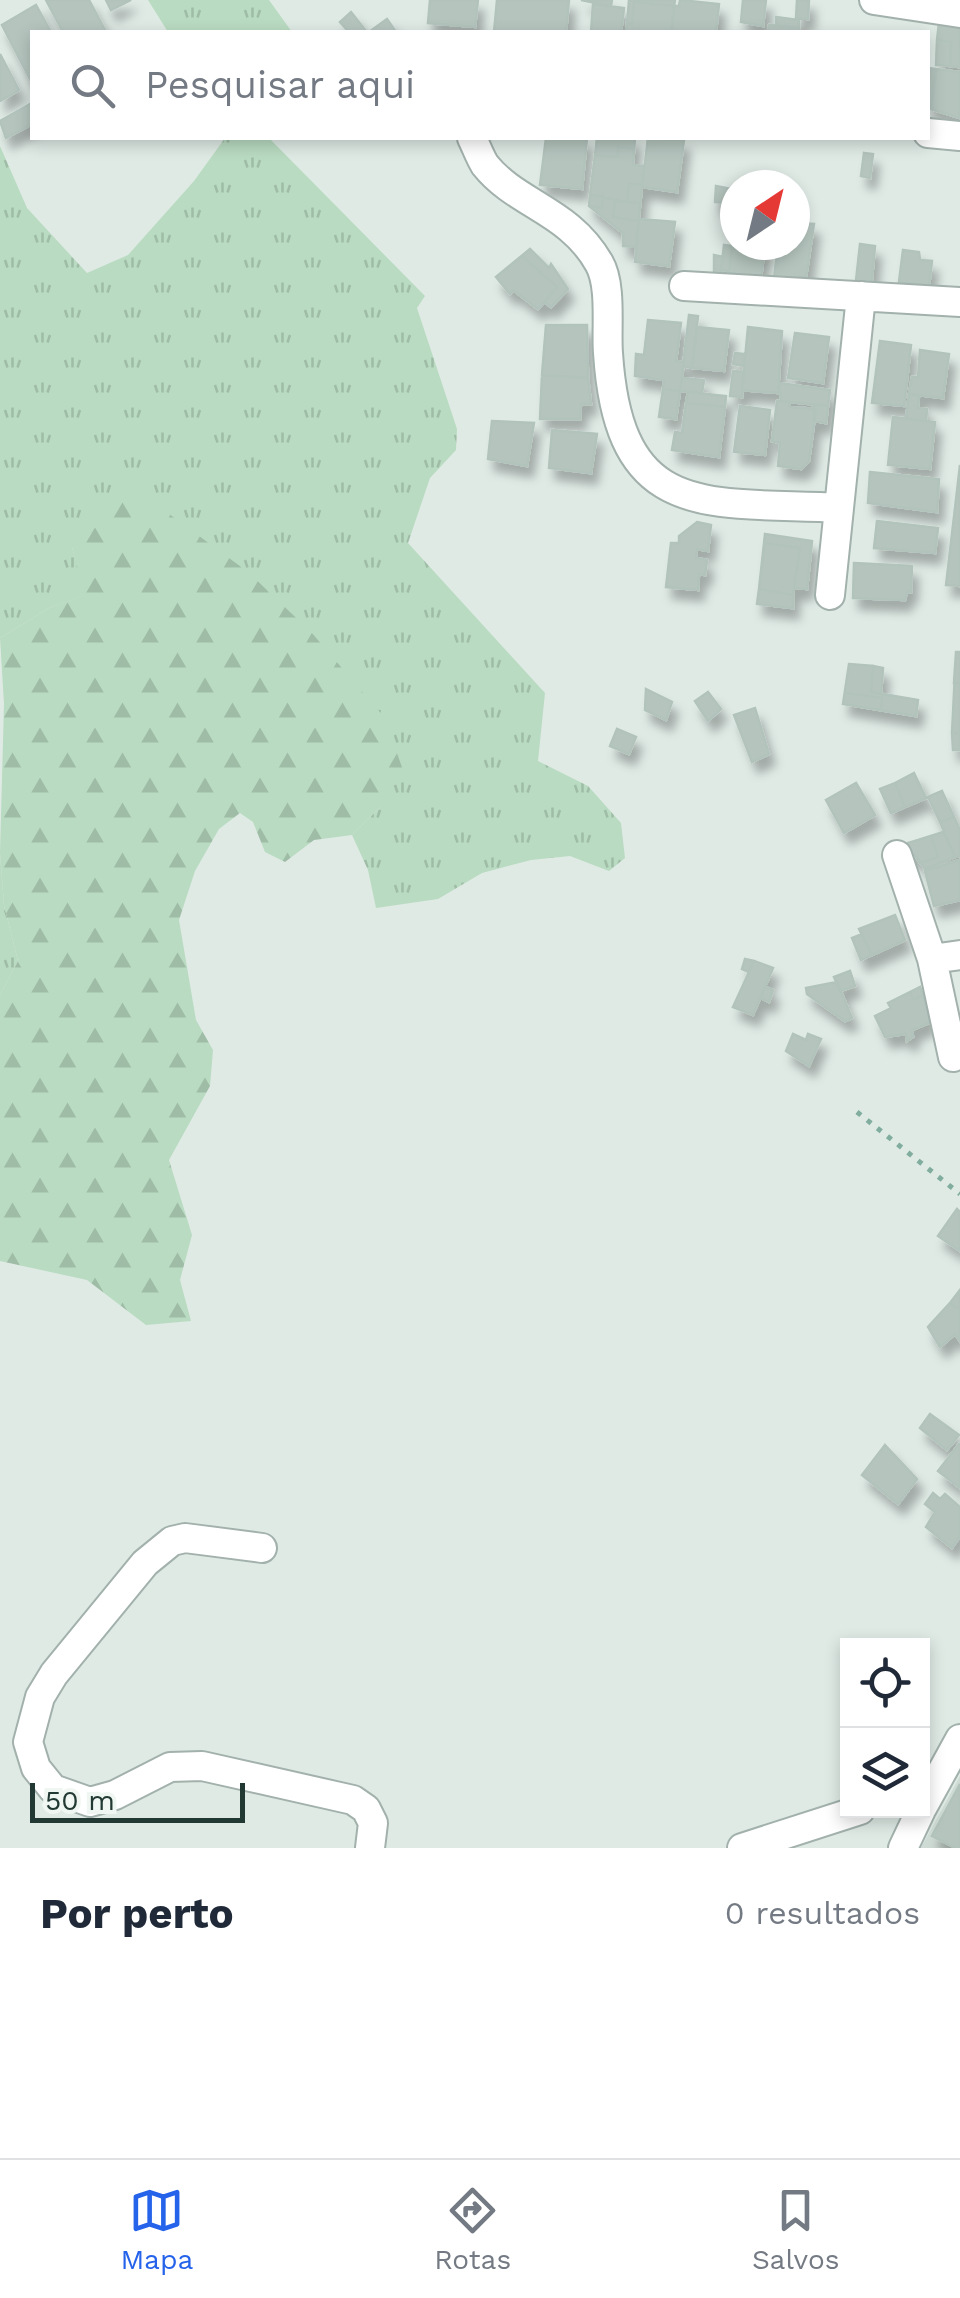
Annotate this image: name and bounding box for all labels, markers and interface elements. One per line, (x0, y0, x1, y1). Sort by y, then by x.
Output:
search box (30, 30, 930, 140)
icon: search (65, 58, 120, 113)
text: Pesquisar aqui (145, 63, 415, 107)
north arrow (720, 170, 810, 260)
map controls (840, 1638, 930, 1818)
button: locate (840, 1638, 930, 1728)
button: layers (840, 1728, 930, 1818)
scale bar (30, 1778, 245, 1822)
text: 50 m (45, 1784, 115, 1817)
text: Por perto (40, 1889, 234, 1938)
text: 0 resultados (725, 1894, 920, 1932)
tab: Mapa (120, 2183, 193, 2276)
tab: Rotas (434, 2183, 511, 2276)
tab: Salvos (752, 2183, 840, 2276)

